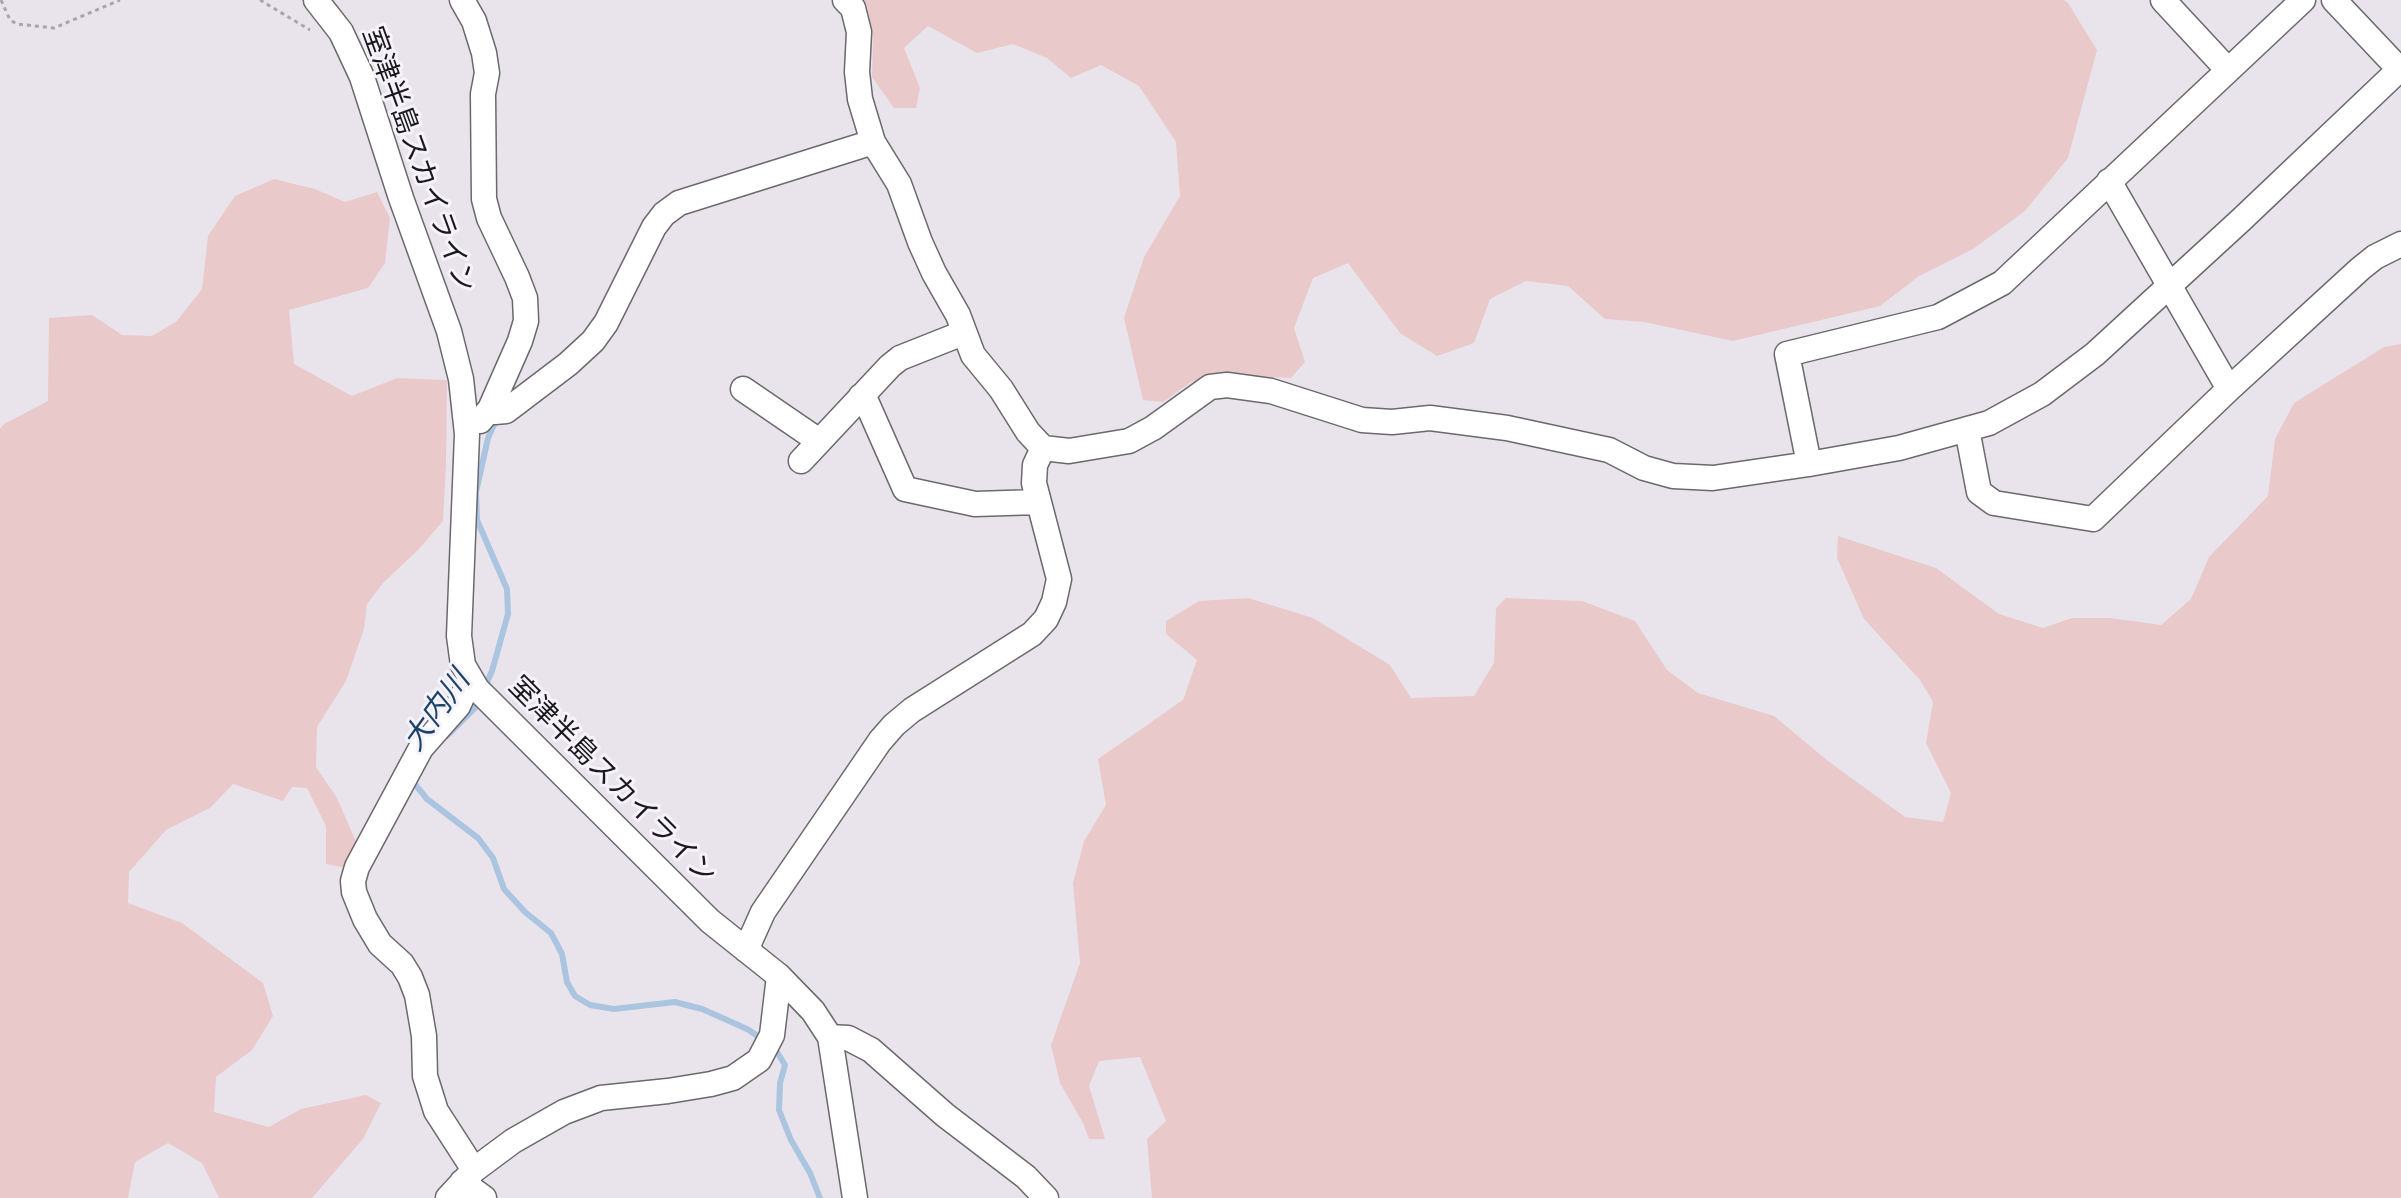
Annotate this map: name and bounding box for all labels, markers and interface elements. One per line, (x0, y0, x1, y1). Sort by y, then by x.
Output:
street label: 室津半島スカイライン (354, 23, 482, 297)
water label: 大内川 (396, 664, 478, 758)
street label: 室津半島スカイライン (501, 670, 723, 892)

